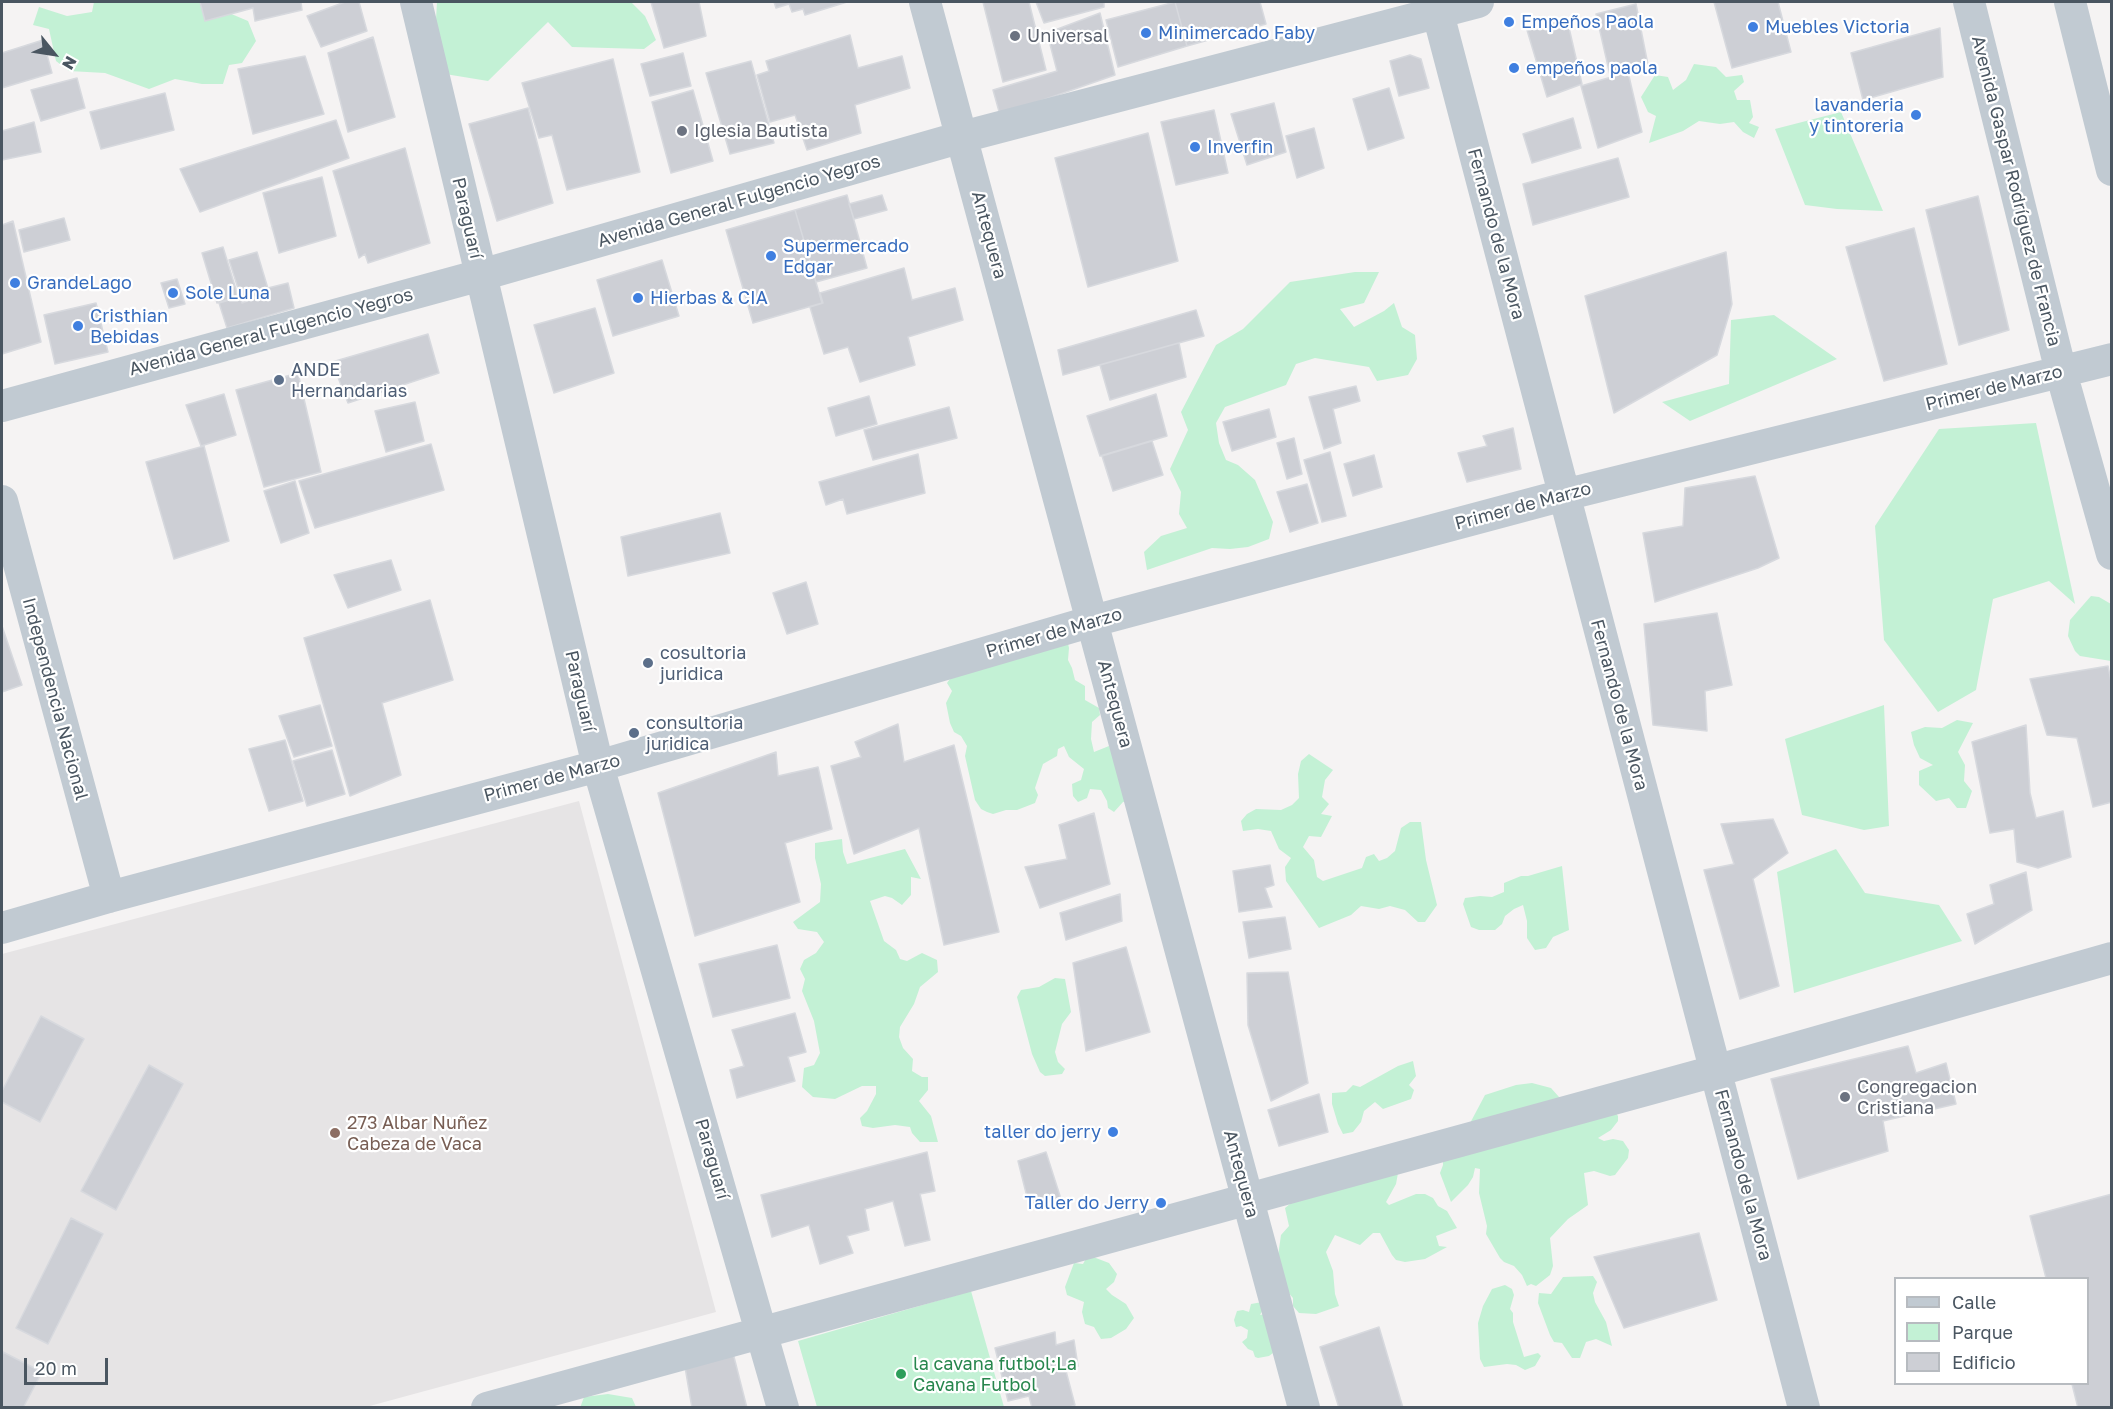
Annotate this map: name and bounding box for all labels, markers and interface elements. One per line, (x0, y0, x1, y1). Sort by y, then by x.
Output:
place label: Empeños Paola (1521, 11, 1654, 33)
marker: Empeños Paola (1502, 15, 1516, 29)
place label: Muebles Victoria (1765, 16, 1910, 38)
marker: Muebles Victoria (1746, 20, 1760, 34)
place label: Minimercado Faby (1158, 22, 1315, 44)
north arrow (24, 24, 84, 84)
place label: Universal (1027, 25, 1109, 47)
marker: Minimercado Faby (1139, 26, 1153, 40)
marker: Universal (1008, 29, 1022, 43)
street label: Avenida Gaspar Rodríguez de Francia (1967, 33, 2065, 349)
text: N (58, 53, 81, 73)
place label: empeños paola (1526, 57, 1658, 79)
marker: empeños paola (1507, 61, 1521, 75)
place label: lavanderia y tintoreria (1809, 94, 1904, 136)
marker: lavanderia y tintoreria (1909, 108, 1923, 122)
place label: Iglesia Bautista (694, 120, 828, 142)
marker: Iglesia Bautista (675, 124, 689, 138)
place label: Inverfin (1207, 136, 1273, 158)
marker: Inverfin (1188, 140, 1202, 154)
street label: Fernando de la Mora (1463, 146, 1529, 322)
street label: Avenida General Fulgencio Yegros (595, 150, 883, 252)
street label: Paraguarí (447, 175, 487, 261)
street label: Antequera (967, 189, 1011, 281)
place label: Supermercado Edgar (783, 235, 909, 278)
marker: Supermercado Edgar (764, 249, 778, 263)
place label: GrandeLago (27, 272, 132, 294)
marker: GrandeLago (8, 276, 22, 290)
place label: Sole Luna (185, 282, 270, 304)
street label: Avenida General Fulgencio Yegros (127, 284, 415, 380)
marker: Sole Luna (166, 286, 180, 300)
place label: Hierbas & CIA (650, 287, 768, 309)
marker: Hierbas & CIA (631, 291, 645, 305)
place label: Cristhian Bebidas (90, 305, 168, 348)
marker: Cristhian Bebidas (71, 319, 85, 333)
place label: ANDE Hernandarias (291, 359, 407, 401)
street label: Primer de Marzo (1923, 361, 2065, 415)
marker: ANDE Hernandarias (272, 373, 286, 387)
street label: Primer de Marzo (1452, 477, 1594, 535)
street label: Independencia Nacional (18, 595, 92, 803)
street label: Primer de Marzo (984, 603, 1124, 663)
street label: Fernando de la Mora (1586, 617, 1652, 793)
place label: cosultoria juridica (660, 642, 746, 684)
street label: Paraguarí (560, 648, 600, 734)
marker: cosultoria juridica (641, 656, 655, 670)
street label: Antequera (1093, 658, 1137, 750)
place label: consultoria juridica (646, 712, 744, 754)
marker: consultoria juridica (627, 726, 641, 740)
street label: Primer de Marzo (481, 749, 623, 807)
place label: Congregacion Cristiana (1857, 1076, 1977, 1118)
street label: Fernando de la Mora (1710, 1087, 1776, 1263)
marker: Congregacion Cristiana (1838, 1090, 1852, 1104)
place label: 273 Albar Nuñez Cabeza de Vaca (347, 1112, 487, 1154)
street label: Paraguarí (690, 1116, 734, 1202)
place label: taller do jerry (984, 1121, 1101, 1143)
marker: taller do jerry (1106, 1125, 1120, 1139)
marker: 273 Albar Nuñez Cabeza de Vaca (328, 1126, 342, 1140)
street label: Antequera (1219, 1128, 1263, 1220)
place label: Taller do Jerry (1025, 1192, 1149, 1214)
marker: Taller do Jerry (1154, 1196, 1168, 1210)
legend (1894, 1277, 2089, 1385)
text: Calle (1952, 1291, 1996, 1313)
text: Parque (1952, 1321, 2013, 1343)
scale bar (27, 1346, 111, 1384)
text: Edificio (1952, 1351, 2016, 1373)
place label: la cavana futbol;La Cavana Futbol (913, 1353, 1077, 1396)
text: 20 m (35, 1357, 77, 1379)
marker: la cavana futbol;La Cavana Futbol (894, 1367, 908, 1381)

